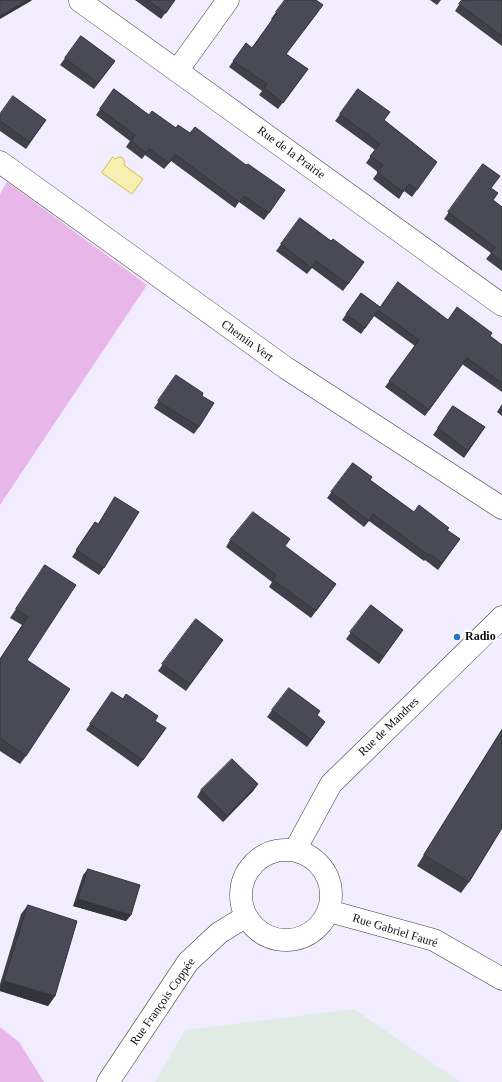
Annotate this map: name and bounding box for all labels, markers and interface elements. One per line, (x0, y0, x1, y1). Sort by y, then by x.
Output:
street label: Rue de la Prairie (254, 124, 328, 182)
street label: Chemin Vert (218, 317, 276, 365)
place label: Radio (465, 630, 496, 644)
marker: Radio (452, 632, 462, 642)
street label: Rue de Mandres (356, 695, 422, 759)
street label: Rue Gabriel Fauré (351, 911, 439, 951)
street label: Rue François Coppée (127, 956, 199, 1048)

